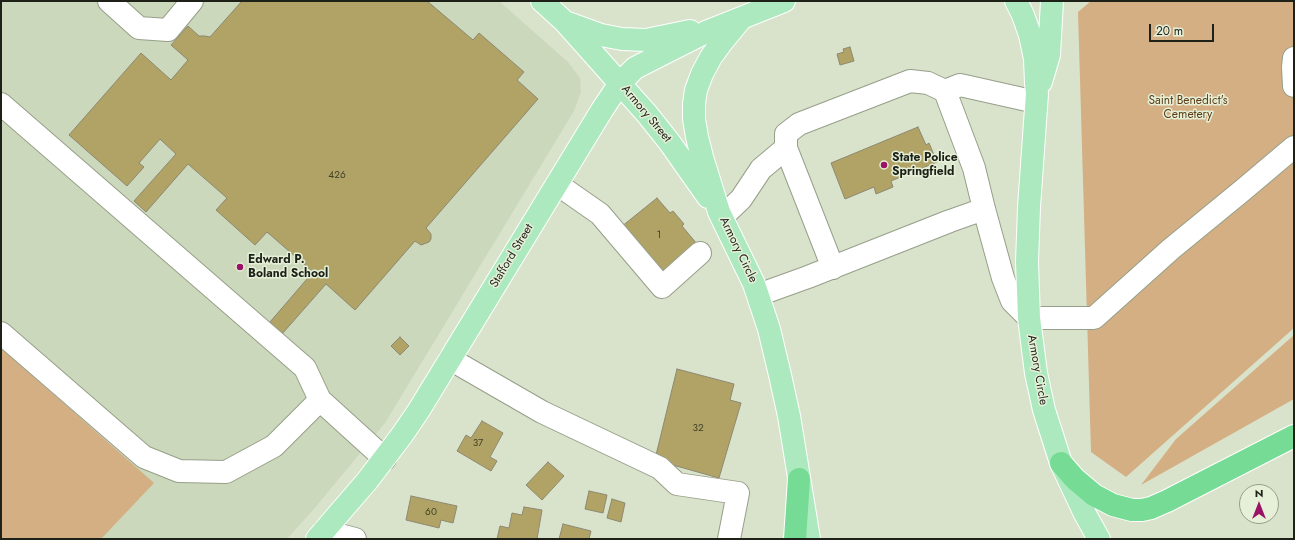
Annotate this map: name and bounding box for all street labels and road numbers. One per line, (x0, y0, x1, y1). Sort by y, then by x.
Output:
street label: Armory Street (618, 83, 674, 145)
street label: Armory Circle (716, 215, 760, 285)
street label: Stafford Street (487, 222, 537, 290)
street label: Armory Circle (1024, 334, 1050, 406)

